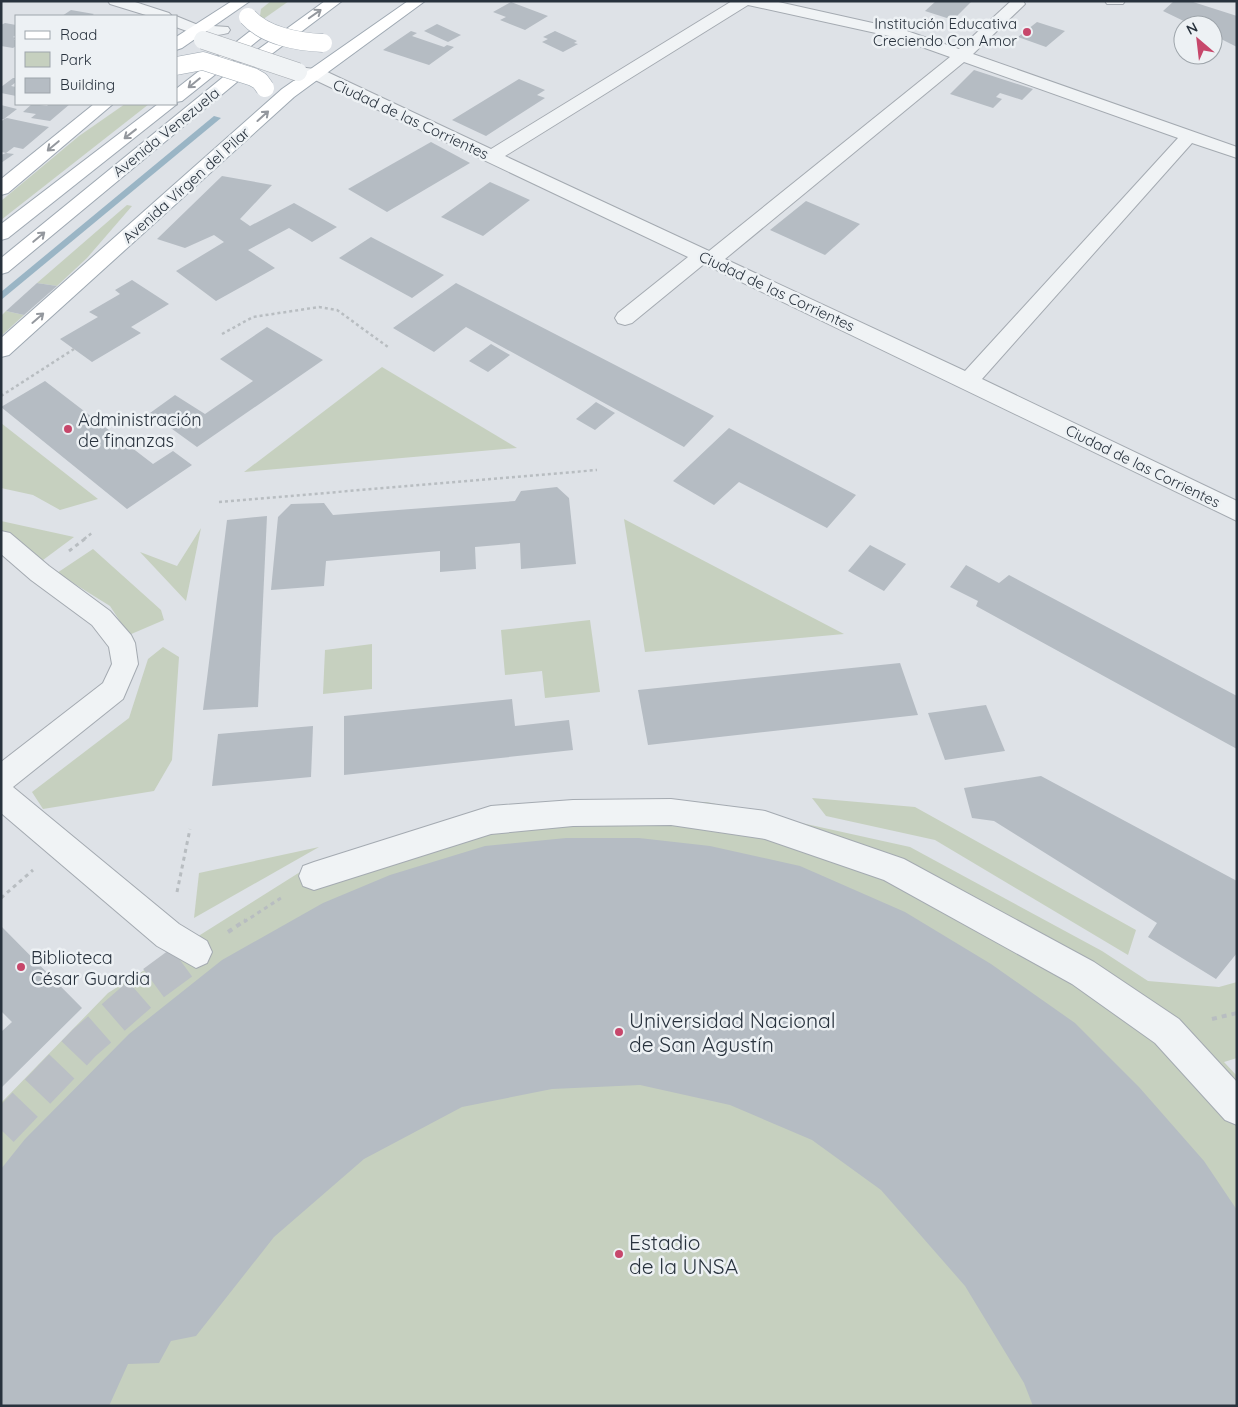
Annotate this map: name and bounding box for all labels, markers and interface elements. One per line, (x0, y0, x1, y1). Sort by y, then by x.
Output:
one-way arrow (308, 9, 322, 19)
place label: Institución Educativa Creciendo Con Amor (873, 14, 1017, 50)
legend (15, 15, 178, 105)
north arrow (1173, 15, 1223, 65)
text: N (1183, 18, 1201, 39)
text: Road (60, 25, 97, 44)
marker: Institución Educativa Creciendo Con Amor (1021, 26, 1033, 38)
text: Park (60, 50, 92, 69)
text: Building (60, 75, 115, 94)
street label: Ciudad de las Corrientes (330, 75, 492, 163)
one-way arrow (188, 77, 201, 88)
street label: Avenida Venezuela (109, 83, 223, 181)
one-way arrow (257, 110, 270, 122)
street label: Avenida Vírgen del Pilar (119, 123, 254, 247)
one-way arrow (124, 128, 137, 139)
one-way arrow (47, 140, 60, 151)
one-way arrow (32, 231, 45, 242)
street label: Ciudad de las Corrientes (696, 247, 858, 335)
one-way arrow (31, 312, 44, 323)
place label: Administración de finanzas (78, 408, 202, 452)
street label: Ciudad de las Corrientes (1063, 420, 1223, 512)
marker: Administración de finanzas (62, 423, 74, 435)
place label: Biblioteca César Guardia (31, 946, 150, 990)
marker: Biblioteca César Guardia (15, 961, 27, 973)
place label: Universidad Nacional de San Agustín (629, 1007, 836, 1057)
marker: Universidad Nacional de San Agustín (613, 1026, 625, 1038)
place label: Estadio de la UNSA (629, 1229, 738, 1279)
marker: Estadio de la UNSA (613, 1248, 625, 1260)

